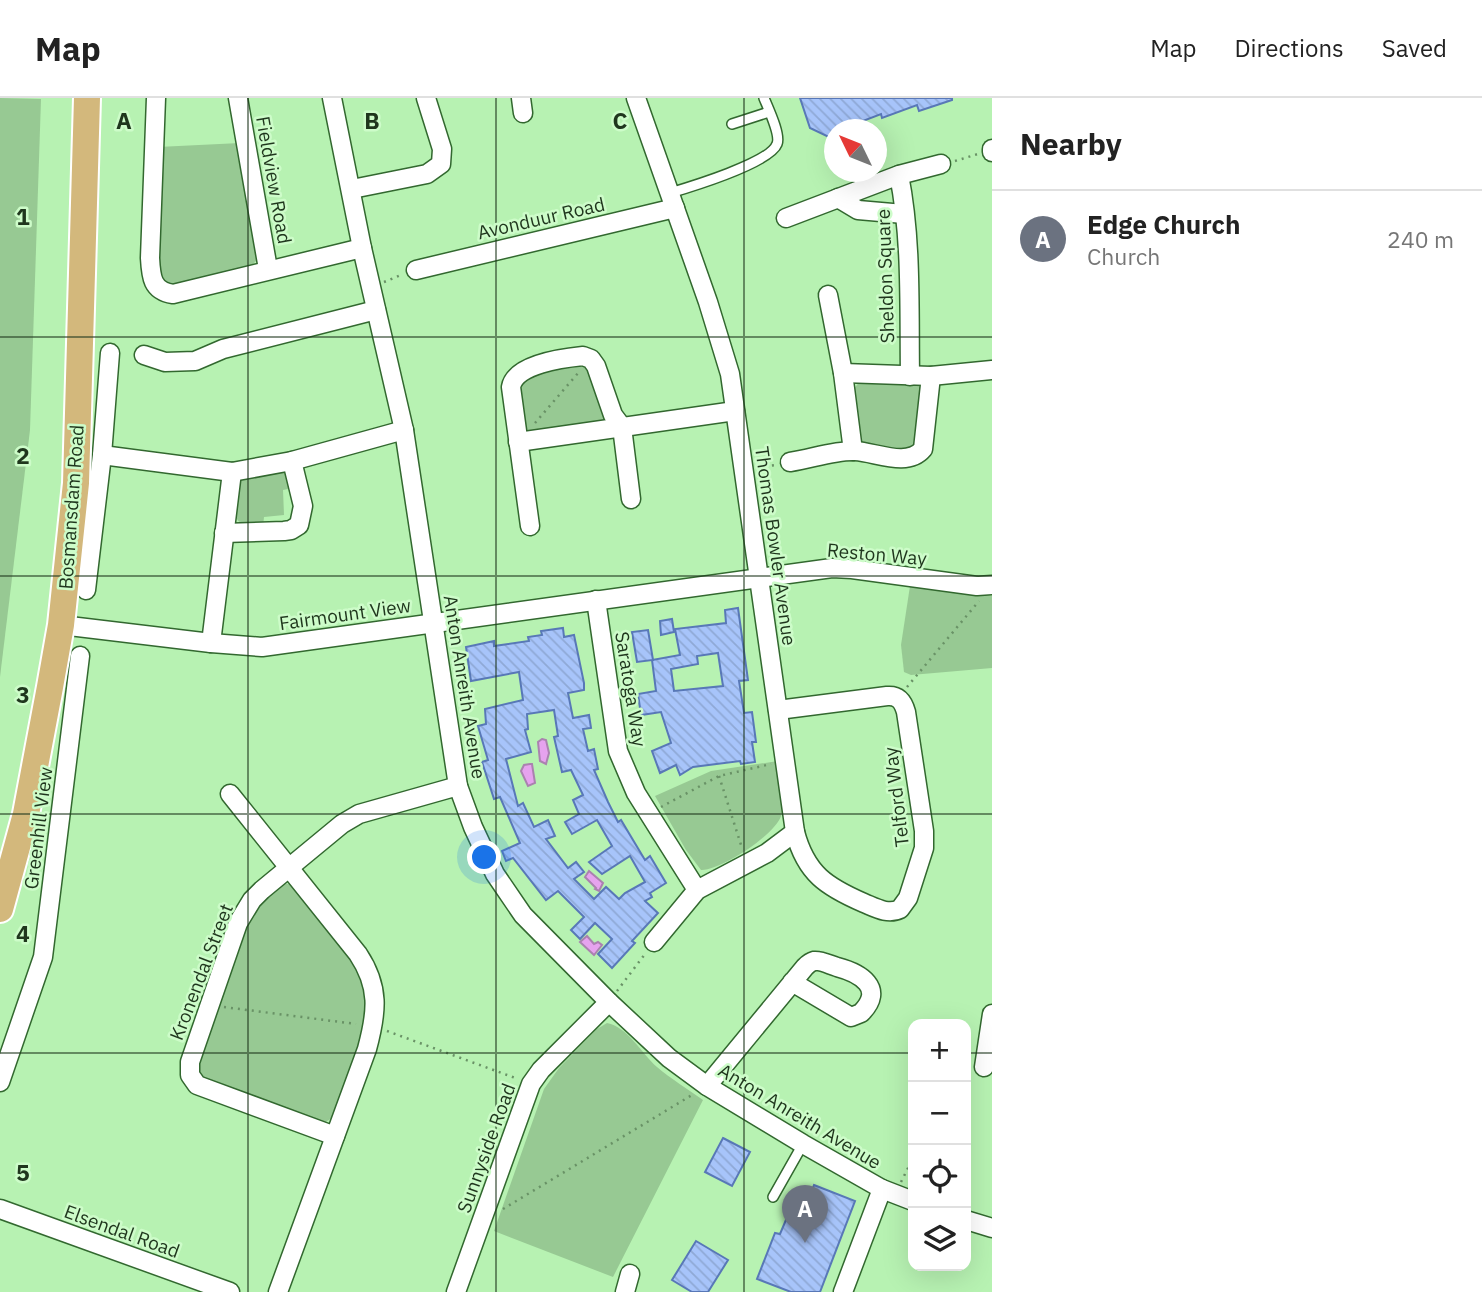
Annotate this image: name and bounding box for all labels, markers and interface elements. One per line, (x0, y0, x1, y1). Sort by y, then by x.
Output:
text: Map (35, 27, 101, 70)
text: Map (1150, 32, 1196, 64)
text: Directions (1234, 32, 1344, 64)
text: Saved (1382, 32, 1447, 64)
text: A (116, 105, 132, 135)
text: B (364, 105, 380, 135)
text: C (613, 105, 628, 135)
street label: Fieldview Road (251, 114, 297, 246)
north arrow (824, 119, 887, 182)
text: Nearby (1020, 124, 1122, 163)
street label: Avonduur Road (475, 192, 607, 244)
text: 1 (16, 201, 30, 231)
text: Edge Church (1087, 207, 1241, 241)
street label: Sheldon Square (871, 208, 899, 344)
text: A (1035, 224, 1051, 254)
text: 240 m (1387, 224, 1454, 254)
text: Church (1087, 241, 1160, 271)
street label: Bosmansdam Road (53, 424, 89, 590)
text: 2 (16, 440, 30, 470)
street label: Thomas Bowler Avenue (750, 445, 802, 647)
street label: Reston Way (826, 538, 928, 570)
street label: Fairmount View (278, 593, 412, 635)
street label: Anton Anreith Avenue (439, 593, 491, 781)
street label: Saratoga Way (610, 630, 652, 749)
text: 3 (16, 679, 30, 709)
street label: Telford Way (878, 745, 914, 848)
street label: Greenhill View (19, 765, 57, 891)
your location (467, 840, 501, 874)
street label: Kronendal Street (164, 900, 238, 1044)
text: 4 (16, 918, 30, 948)
map controls (908, 1019, 971, 1271)
button: + (908, 1019, 971, 1082)
street label: Anton Anreith Avenue (714, 1058, 886, 1174)
street label: Sunnyside Road (451, 1080, 521, 1216)
button: − (908, 1082, 971, 1145)
button: locate (908, 1145, 971, 1208)
text: 5 (16, 1157, 30, 1187)
pin: A (782, 1185, 828, 1243)
street label: Elsendal Road (61, 1199, 183, 1263)
button: layers (908, 1208, 971, 1271)

